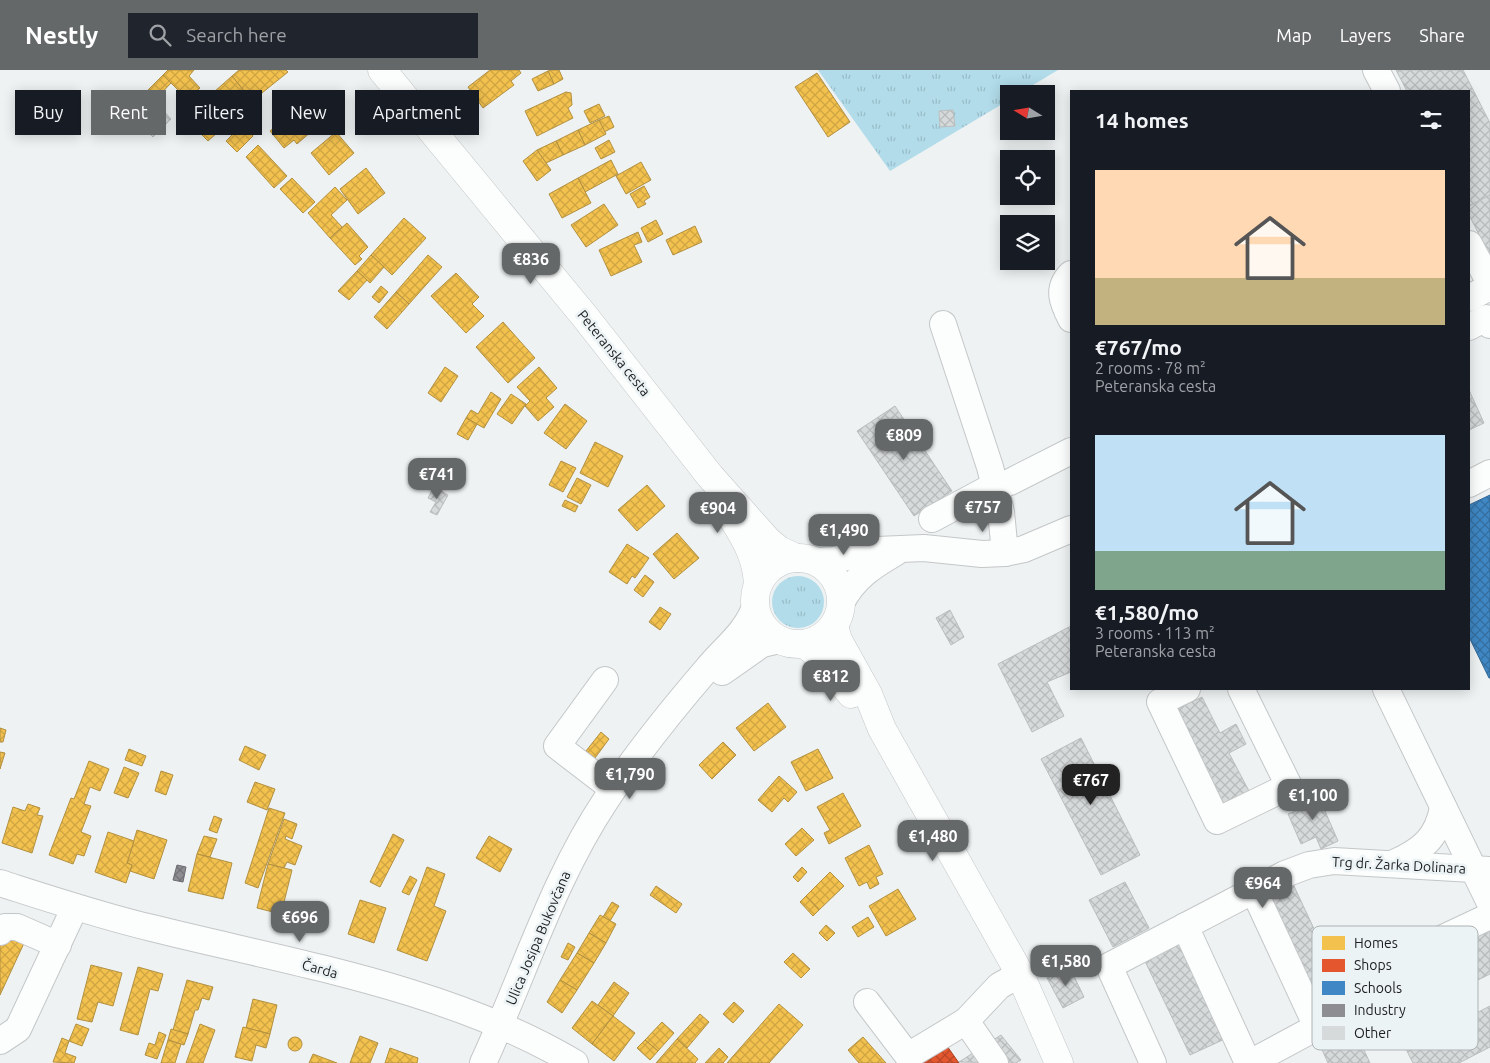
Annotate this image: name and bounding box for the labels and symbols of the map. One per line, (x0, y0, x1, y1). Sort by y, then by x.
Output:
north arrow (1000, 85, 1055, 140)
pin: €836 (501, 242, 561, 285)
street label: Peteranska cesta (574, 307, 654, 399)
pin: €809 (874, 418, 934, 461)
pin: €741 (407, 458, 467, 500)
pin: €757 (953, 490, 1013, 533)
pin: €904 (688, 492, 748, 534)
pin: €1,490 (803, 514, 885, 556)
pin: €812 (801, 660, 861, 702)
pin: €1,790 (589, 758, 671, 800)
pin: €767 (1061, 764, 1121, 806)
pin: €1,100 (1272, 778, 1354, 821)
pin: €1,480 (892, 820, 974, 862)
street label: Trg dr. Žarka Dolinara (1332, 853, 1466, 876)
pin: €964 (1233, 866, 1293, 909)
street label: Ulica Josipa Bukovčana (502, 869, 574, 1007)
pin: €696 (270, 900, 330, 943)
legend (1312, 926, 1478, 1050)
text: Homes (1354, 935, 1398, 951)
pin: €1,580 (1025, 944, 1107, 987)
street label: Čarda (300, 956, 340, 981)
text: Shops (1354, 957, 1392, 973)
text: Schools (1354, 980, 1402, 996)
text: Industry (1354, 1002, 1406, 1018)
text: Other (1354, 1025, 1392, 1041)

